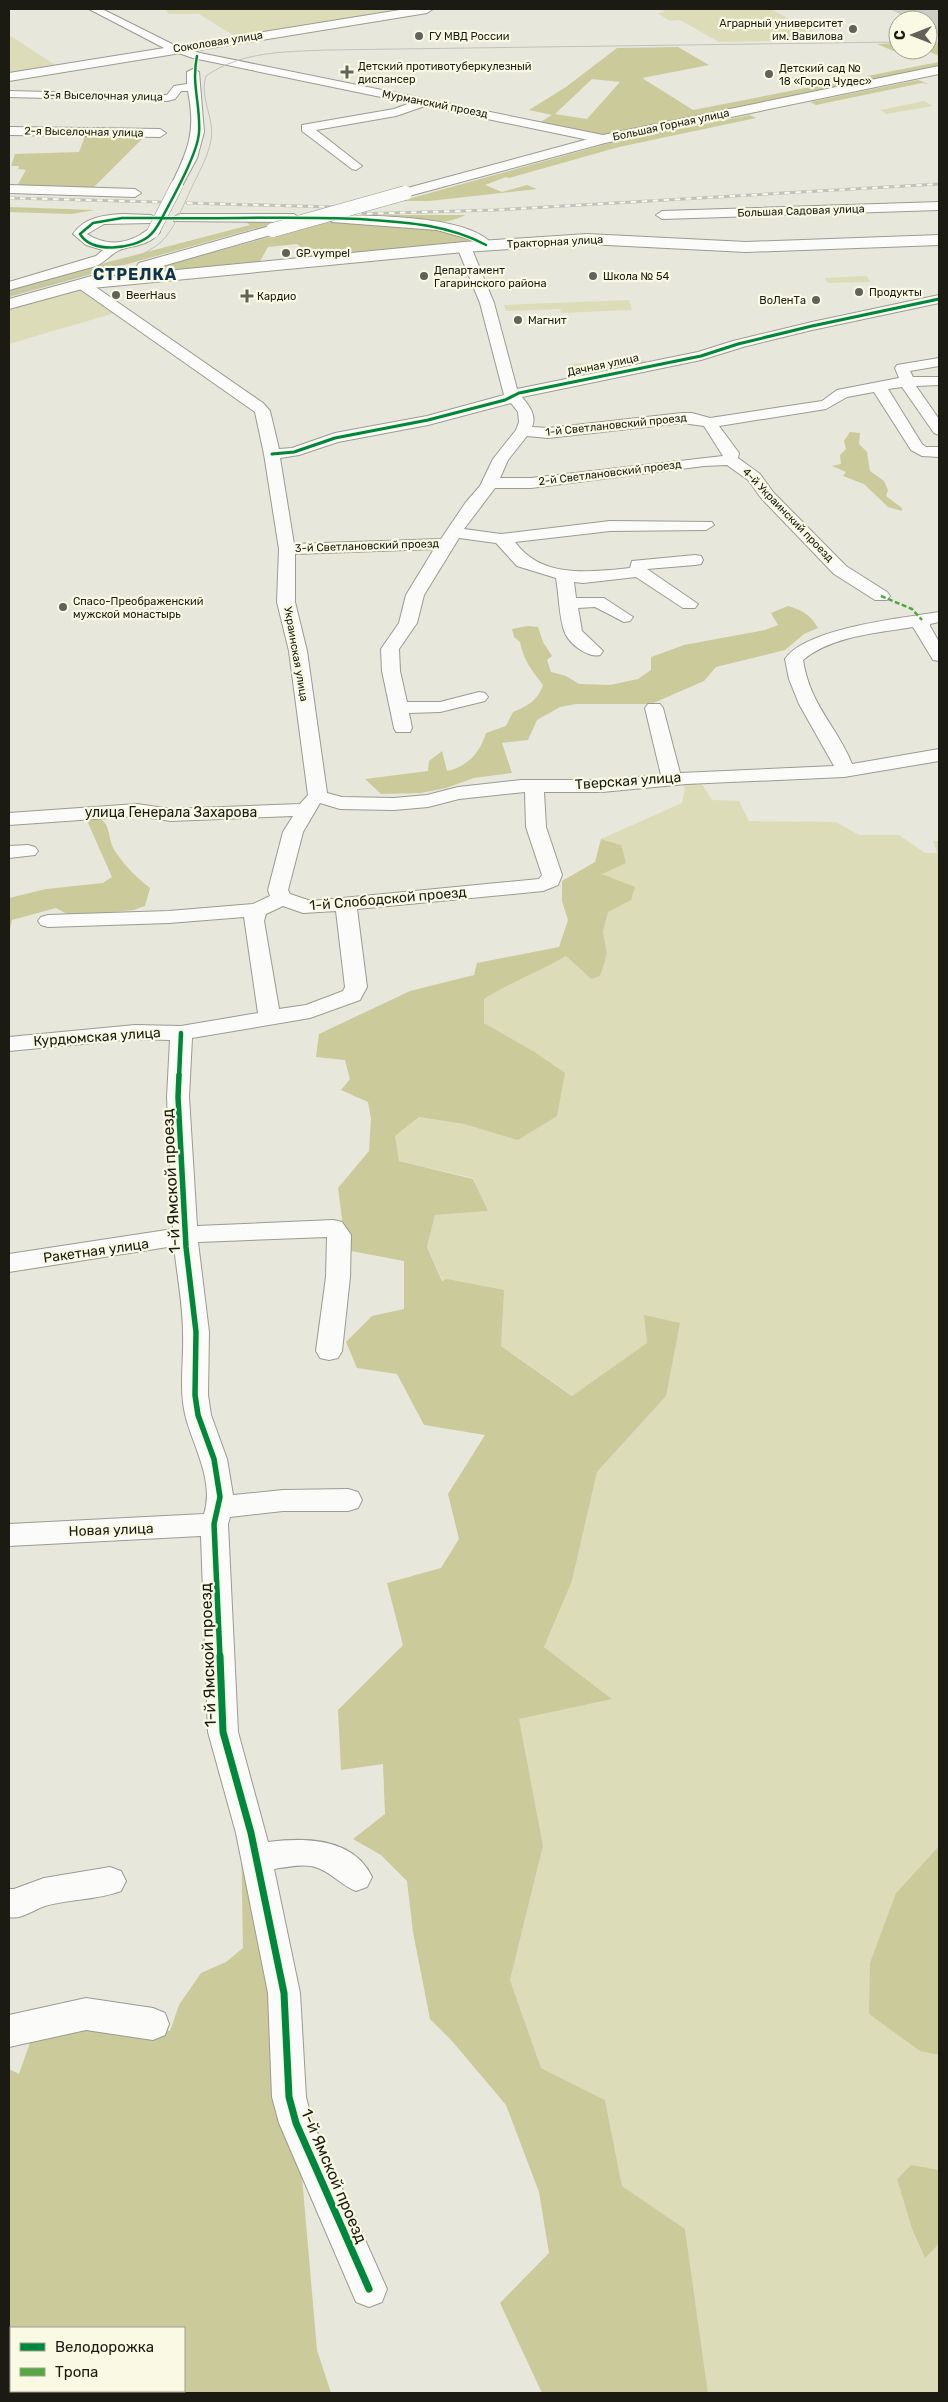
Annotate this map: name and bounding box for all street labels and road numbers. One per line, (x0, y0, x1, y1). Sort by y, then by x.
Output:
street label: Соколовая улица (172, 28, 264, 56)
street label: Мурманский проезд (381, 87, 489, 121)
street label: 3-я Выселочная улица (43, 88, 163, 104)
street label: Большая Горная улица (611, 106, 731, 144)
street label: 2-я Выселочная улица (24, 124, 144, 140)
street label: Большая Садовая улица (737, 202, 865, 220)
street label: Тракторная улица (506, 233, 604, 251)
street label: Дачная улица (566, 351, 640, 379)
street label: 1-й Светлановский проезд (545, 411, 688, 439)
street label: 2-й Светлановский проезд (538, 458, 682, 488)
street label: 4-й Украинский проезд (740, 465, 836, 565)
street label: 3-й Светлановский проезд (295, 537, 440, 555)
street label: Украинская улица (281, 605, 311, 703)
street label: Тверская улица (574, 769, 682, 793)
street label: улица Генерала Захарова (85, 804, 257, 821)
street label: 1-й Слободской проезд (309, 884, 467, 914)
street label: Курдюмская улица (33, 1024, 161, 1050)
street label: 1-й Ямской проезд (158, 1108, 184, 1254)
street label: Ракетная улица (42, 1235, 150, 1267)
street label: Новая улица (68, 1520, 154, 1540)
street label: 1-й Ямской проезд (196, 1582, 220, 1728)
street label: 1-й Ямской проезд (297, 2106, 371, 2247)

